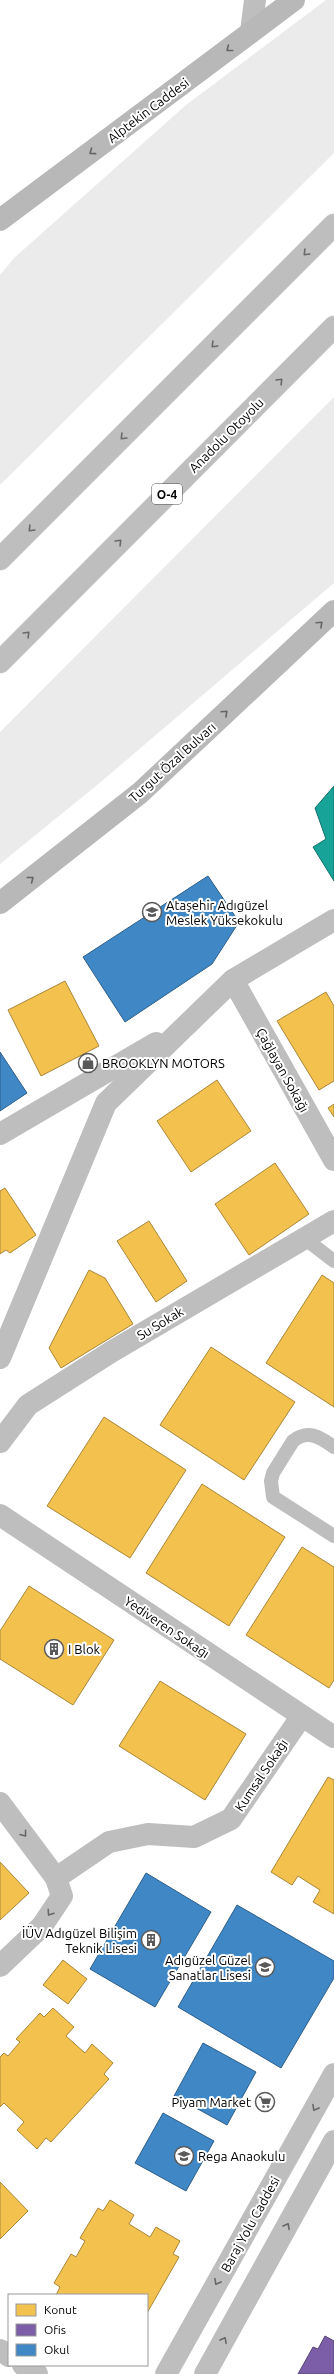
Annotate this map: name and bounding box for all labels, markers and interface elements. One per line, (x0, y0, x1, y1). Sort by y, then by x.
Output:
one-way arrow (227, 44, 234, 51)
street label: Alptekin Caddesi (105, 75, 191, 145)
one-way arrow (89, 147, 96, 154)
one-way arrow (303, 248, 311, 256)
one-way arrow (212, 340, 219, 348)
one-way arrow (275, 378, 283, 386)
street label: Anadolu Otoyolu (186, 395, 266, 475)
one-way arrow (120, 432, 127, 440)
road number: O-4 (152, 484, 182, 504)
one-way arrow (28, 524, 36, 532)
one-way arrow (114, 539, 122, 547)
one-way arrow (315, 621, 323, 629)
one-way arrow (22, 631, 30, 639)
one-way arrow (220, 710, 228, 718)
street label: Turgut Özal Bulvarı (125, 719, 218, 804)
one-way arrow (26, 877, 33, 884)
place label: Ataşehir Adıgüzel Meslek Yüksekokulu (166, 898, 283, 927)
school or university icon: Ataşehir Adıgüzel Meslek Yüksekokulu (141, 901, 163, 923)
street label: Çağlayan Sokağı (254, 1026, 312, 1114)
shop icon: BROOKLYN MOTORS (77, 1052, 99, 1074)
place label: BROOKLYN MOTORS (102, 1056, 225, 1070)
street label: Su Sokak (134, 1304, 186, 1342)
street label: Yediveren Sokağı (122, 1593, 212, 1661)
building icon: I Blok (43, 1638, 65, 1660)
place label: I Blok (68, 1642, 101, 1656)
street label: Kumsal Sokağı (232, 1736, 290, 1814)
one-way arrow (20, 1829, 27, 1836)
one-way arrow (48, 1909, 55, 1916)
place label: İÜV Adıgüzel Bilişim Teknik Lisesi (22, 1925, 137, 1955)
building icon: İÜV Adıgüzel Bilişim Teknik Lisesi (140, 1929, 162, 1951)
place label: Adıgüzel Güzel Sanatlar Lisesi (165, 1953, 252, 1982)
school or university icon: Adıgüzel Güzel Sanatlar Lisesi (254, 1956, 276, 1978)
supermarket icon: Piyam Market (254, 2091, 276, 2113)
place label: Piyam Market (171, 2095, 251, 2109)
one-way arrow (312, 2104, 320, 2111)
school or university icon: Rega Anaokulu (173, 2145, 195, 2167)
place label: Rega Anaokulu (198, 2149, 285, 2163)
street label: Baraj Yolu Caddesi (218, 2174, 282, 2274)
one-way arrow (282, 2223, 289, 2230)
one-way arrow (215, 2278, 222, 2286)
legend (8, 2294, 148, 2366)
text: Konut (44, 2303, 77, 2316)
text: Ofis (44, 2323, 66, 2336)
one-way arrow (219, 2337, 226, 2344)
text: Okul (44, 2343, 69, 2356)

